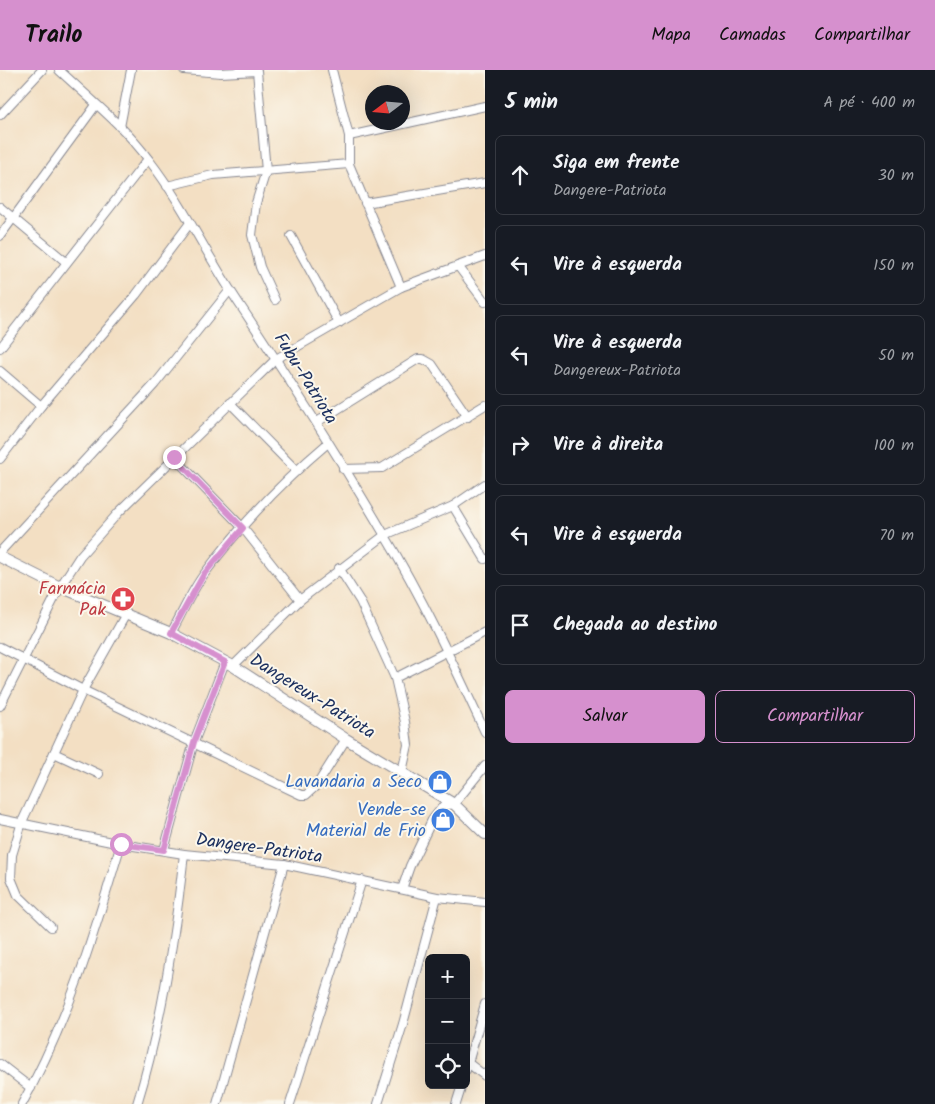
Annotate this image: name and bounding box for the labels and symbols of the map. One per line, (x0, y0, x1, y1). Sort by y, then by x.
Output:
north arrow (365, 85, 410, 130)
street label: Fubu-Patriota (265, 327, 345, 431)
route end (163, 446, 186, 469)
place label: Farmácia Pak (39, 575, 107, 625)
pharmacy icon: Farmácia Pak (110, 586, 136, 612)
street label: Dangereux-Patriota (243, 647, 381, 747)
place label: Lavandaria a Seco (285, 768, 422, 797)
shop icon: Lavandaria a Seco (427, 769, 453, 795)
place label: Vende-se Material de Frio (306, 796, 426, 846)
shop icon: Vende-se Material de Frio (430, 807, 456, 833)
street label: Dangere-Patriota (194, 826, 324, 872)
route start (110, 833, 133, 856)

